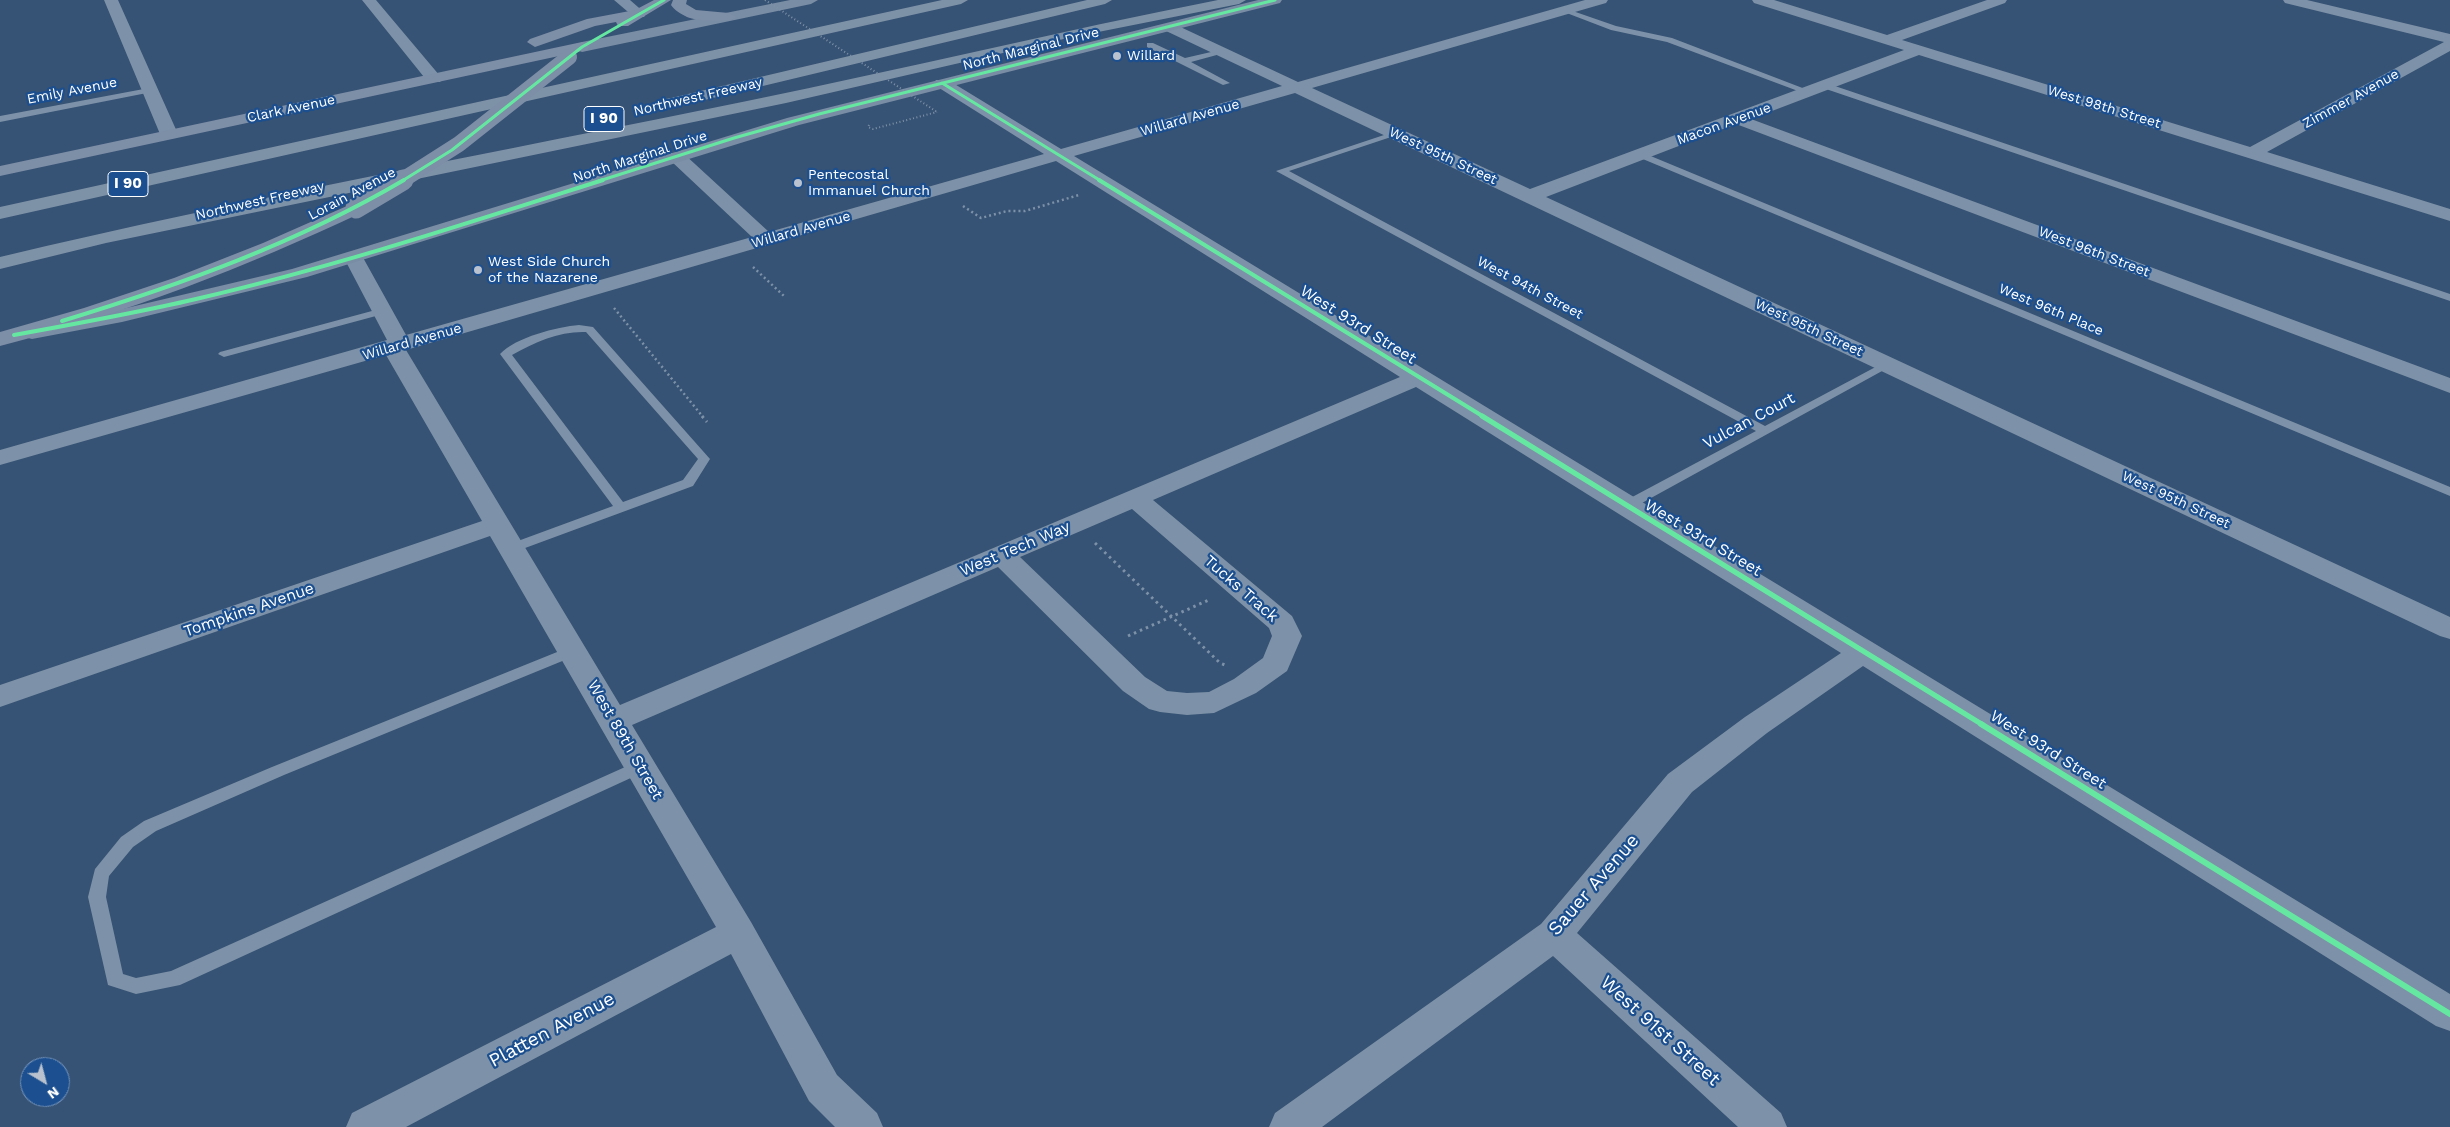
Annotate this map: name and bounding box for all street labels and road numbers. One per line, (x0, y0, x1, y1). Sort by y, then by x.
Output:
street label: North Marginal Drive (961, 24, 1101, 74)
street label: Zimmer Avenue (2300, 66, 2402, 132)
street label: Emily Avenue (26, 74, 118, 108)
street label: Northwest Freeway (632, 74, 764, 120)
street label: West 98th Street (2045, 82, 2163, 132)
street label: Clark Avenue (245, 91, 337, 127)
street label: Willard Avenue (1139, 96, 1241, 140)
street label: Macon Avenue (1675, 99, 1773, 149)
road number: I 90 (584, 106, 624, 132)
street label: West 95th Street (1386, 124, 1500, 188)
street label: North Marginal Drive (571, 127, 709, 187)
street label: Lorain Avenue (305, 164, 399, 224)
road number: I 90 (108, 172, 148, 196)
street label: Northwest Freeway (194, 178, 326, 224)
street label: Willard Avenue (750, 208, 852, 252)
street label: West 96th Street (2036, 223, 2152, 281)
street label: West 94th Street (1474, 253, 1586, 323)
street label: West 96th Place (1996, 280, 2106, 340)
street label: West 93rd Street (1296, 281, 1420, 369)
street label: West 95th Street (1752, 296, 1866, 360)
street label: Willard Avenue (361, 320, 463, 364)
street label: Vulcan Court (1700, 389, 1798, 453)
street label: West 95th Street (2119, 468, 2233, 532)
street label: West 93rd Street (1641, 495, 1765, 581)
street label: West Tech Way (957, 517, 1073, 581)
street label: Tucks Track (1200, 552, 1282, 626)
street label: Tompkins Avenue (181, 579, 317, 641)
street label: West 89th Street (583, 677, 667, 803)
street label: West 93rd Street (1986, 706, 2110, 794)
street label: Sauer Avenue (1544, 830, 1644, 940)
street label: West 91st Street (1595, 971, 1725, 1091)
street label: Platten Avenue (485, 987, 619, 1073)

